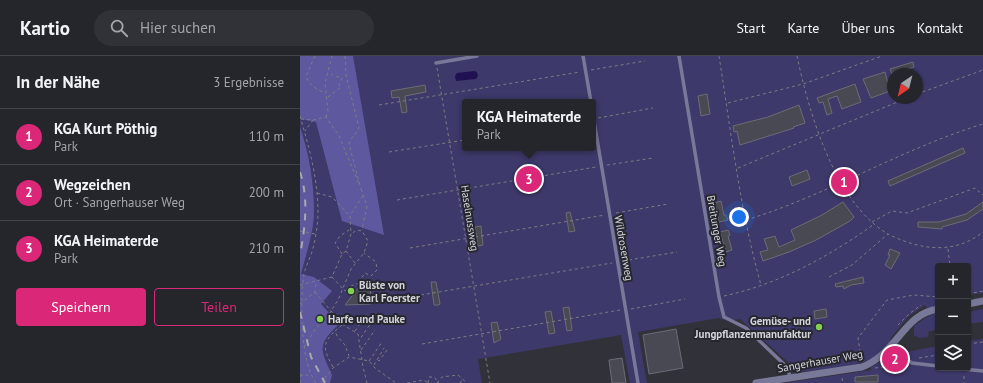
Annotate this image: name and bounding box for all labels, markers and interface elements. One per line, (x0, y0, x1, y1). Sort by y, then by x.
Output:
search box (94, 10, 374, 46)
text: Kartio (20, 16, 70, 40)
icon: search (108, 17, 130, 39)
text: Hier suchen (140, 18, 216, 37)
text: Start (736, 19, 765, 37)
text: Karte (787, 19, 819, 37)
text: Über uns (841, 19, 895, 37)
text: Kontakt (917, 19, 963, 37)
north arrow (887, 68, 923, 104)
text: In der Nähe (16, 71, 100, 93)
text: 3 Ergebnisse (213, 74, 284, 91)
popup (462, 99, 596, 151)
text: KGA Heimaterde (477, 107, 581, 126)
text: KGA Kurt Pöthig (54, 119, 157, 138)
text: Park (477, 126, 501, 143)
text: 1 (25, 128, 33, 145)
text: 110 m (249, 128, 284, 145)
text: Park (54, 138, 78, 155)
pin: 3 (516, 164, 542, 194)
pin: 1 (831, 167, 857, 197)
text: Wegzeichen (54, 175, 131, 194)
text: 2 (25, 184, 33, 201)
text: 200 m (249, 184, 284, 201)
street label: Haselnussweg (458, 184, 482, 252)
text: Ort · Sangerhauser Weg (54, 194, 185, 211)
street label: Breitunger Weg (704, 194, 730, 268)
your location (729, 207, 749, 227)
street label: Wildrosenweg (611, 214, 637, 282)
text: KGA Heimaterde (54, 231, 159, 250)
text: 3 (25, 240, 33, 257)
text: 210 m (249, 240, 284, 257)
text: Park (54, 250, 78, 267)
map controls (935, 263, 971, 371)
button: + (935, 263, 971, 299)
place label: Büste von Karl Foerster (359, 278, 420, 305)
marker: Büste von Karl Foerster (346, 286, 356, 296)
button: Speichern (16, 288, 146, 326)
button: Teilen (154, 288, 284, 326)
button: − (935, 299, 971, 335)
place label: Harfe und Pauke (328, 312, 406, 326)
marker: Harfe und Pauke (315, 314, 325, 324)
place label: Gemüse- und Jungpflanzenmanufaktur (694, 314, 811, 341)
marker: Gemüse- und Jungpflanzenmanufaktur (814, 322, 824, 332)
button: layers (935, 335, 971, 371)
pin: 2 (882, 344, 908, 374)
street label: Sangerhauser Weg (776, 347, 864, 375)

